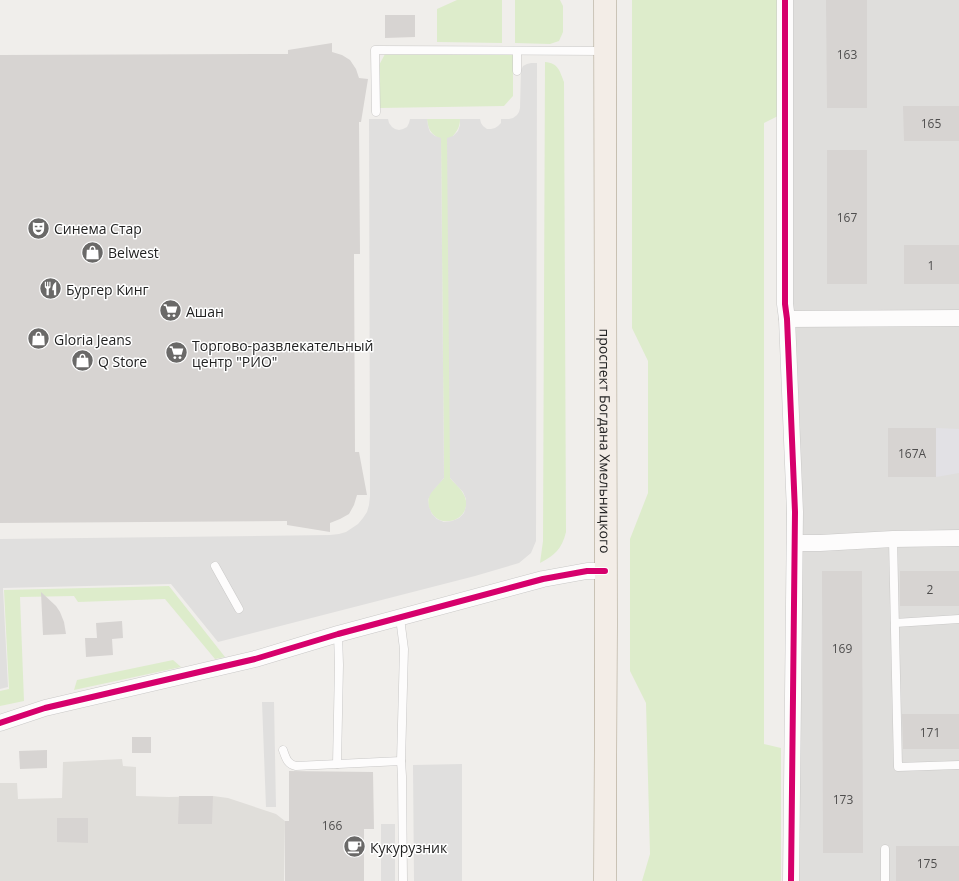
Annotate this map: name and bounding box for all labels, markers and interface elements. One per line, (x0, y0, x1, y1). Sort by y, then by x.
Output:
house number: 163 (837, 46, 857, 63)
house number: 165 (921, 115, 941, 132)
house number: 167 (837, 209, 857, 226)
theatre icon: Синема Стар (25, 215, 51, 241)
place label: Синема Стар (54, 219, 142, 238)
shop icon: Belwest (79, 239, 105, 265)
place label: Belwest (108, 243, 159, 262)
house number: 1 (928, 257, 934, 274)
restaurant icon: Бургер Кинг (38, 276, 64, 302)
place label: Бургер Кинг (66, 280, 149, 299)
supermarket icon: Ашан (158, 298, 184, 324)
place label: Ашан (186, 302, 224, 321)
shop icon: Gloria Jeans (25, 326, 51, 352)
street label: проспект Богдана Хмельницкого (596, 329, 615, 553)
place label: Gloria Jeans (54, 330, 132, 349)
place label: Торгово-развлекательный центр "РИО" (192, 336, 373, 371)
supermarket icon: Торгово-развлекательный центр "РИО" (164, 340, 190, 366)
shop icon: Q Store (69, 348, 95, 374)
place label: Q Store (98, 352, 147, 371)
house number: 167А (898, 445, 926, 462)
house number: 2 (927, 581, 934, 598)
house number: 169 (832, 640, 852, 657)
house number: 171 (920, 724, 940, 741)
house number: 173 (833, 791, 853, 808)
house number: 166 (322, 817, 342, 834)
cafe icon: Кукурузник (342, 834, 368, 860)
place label: Кукурузник (370, 838, 448, 857)
house number: 175 (917, 855, 937, 872)

